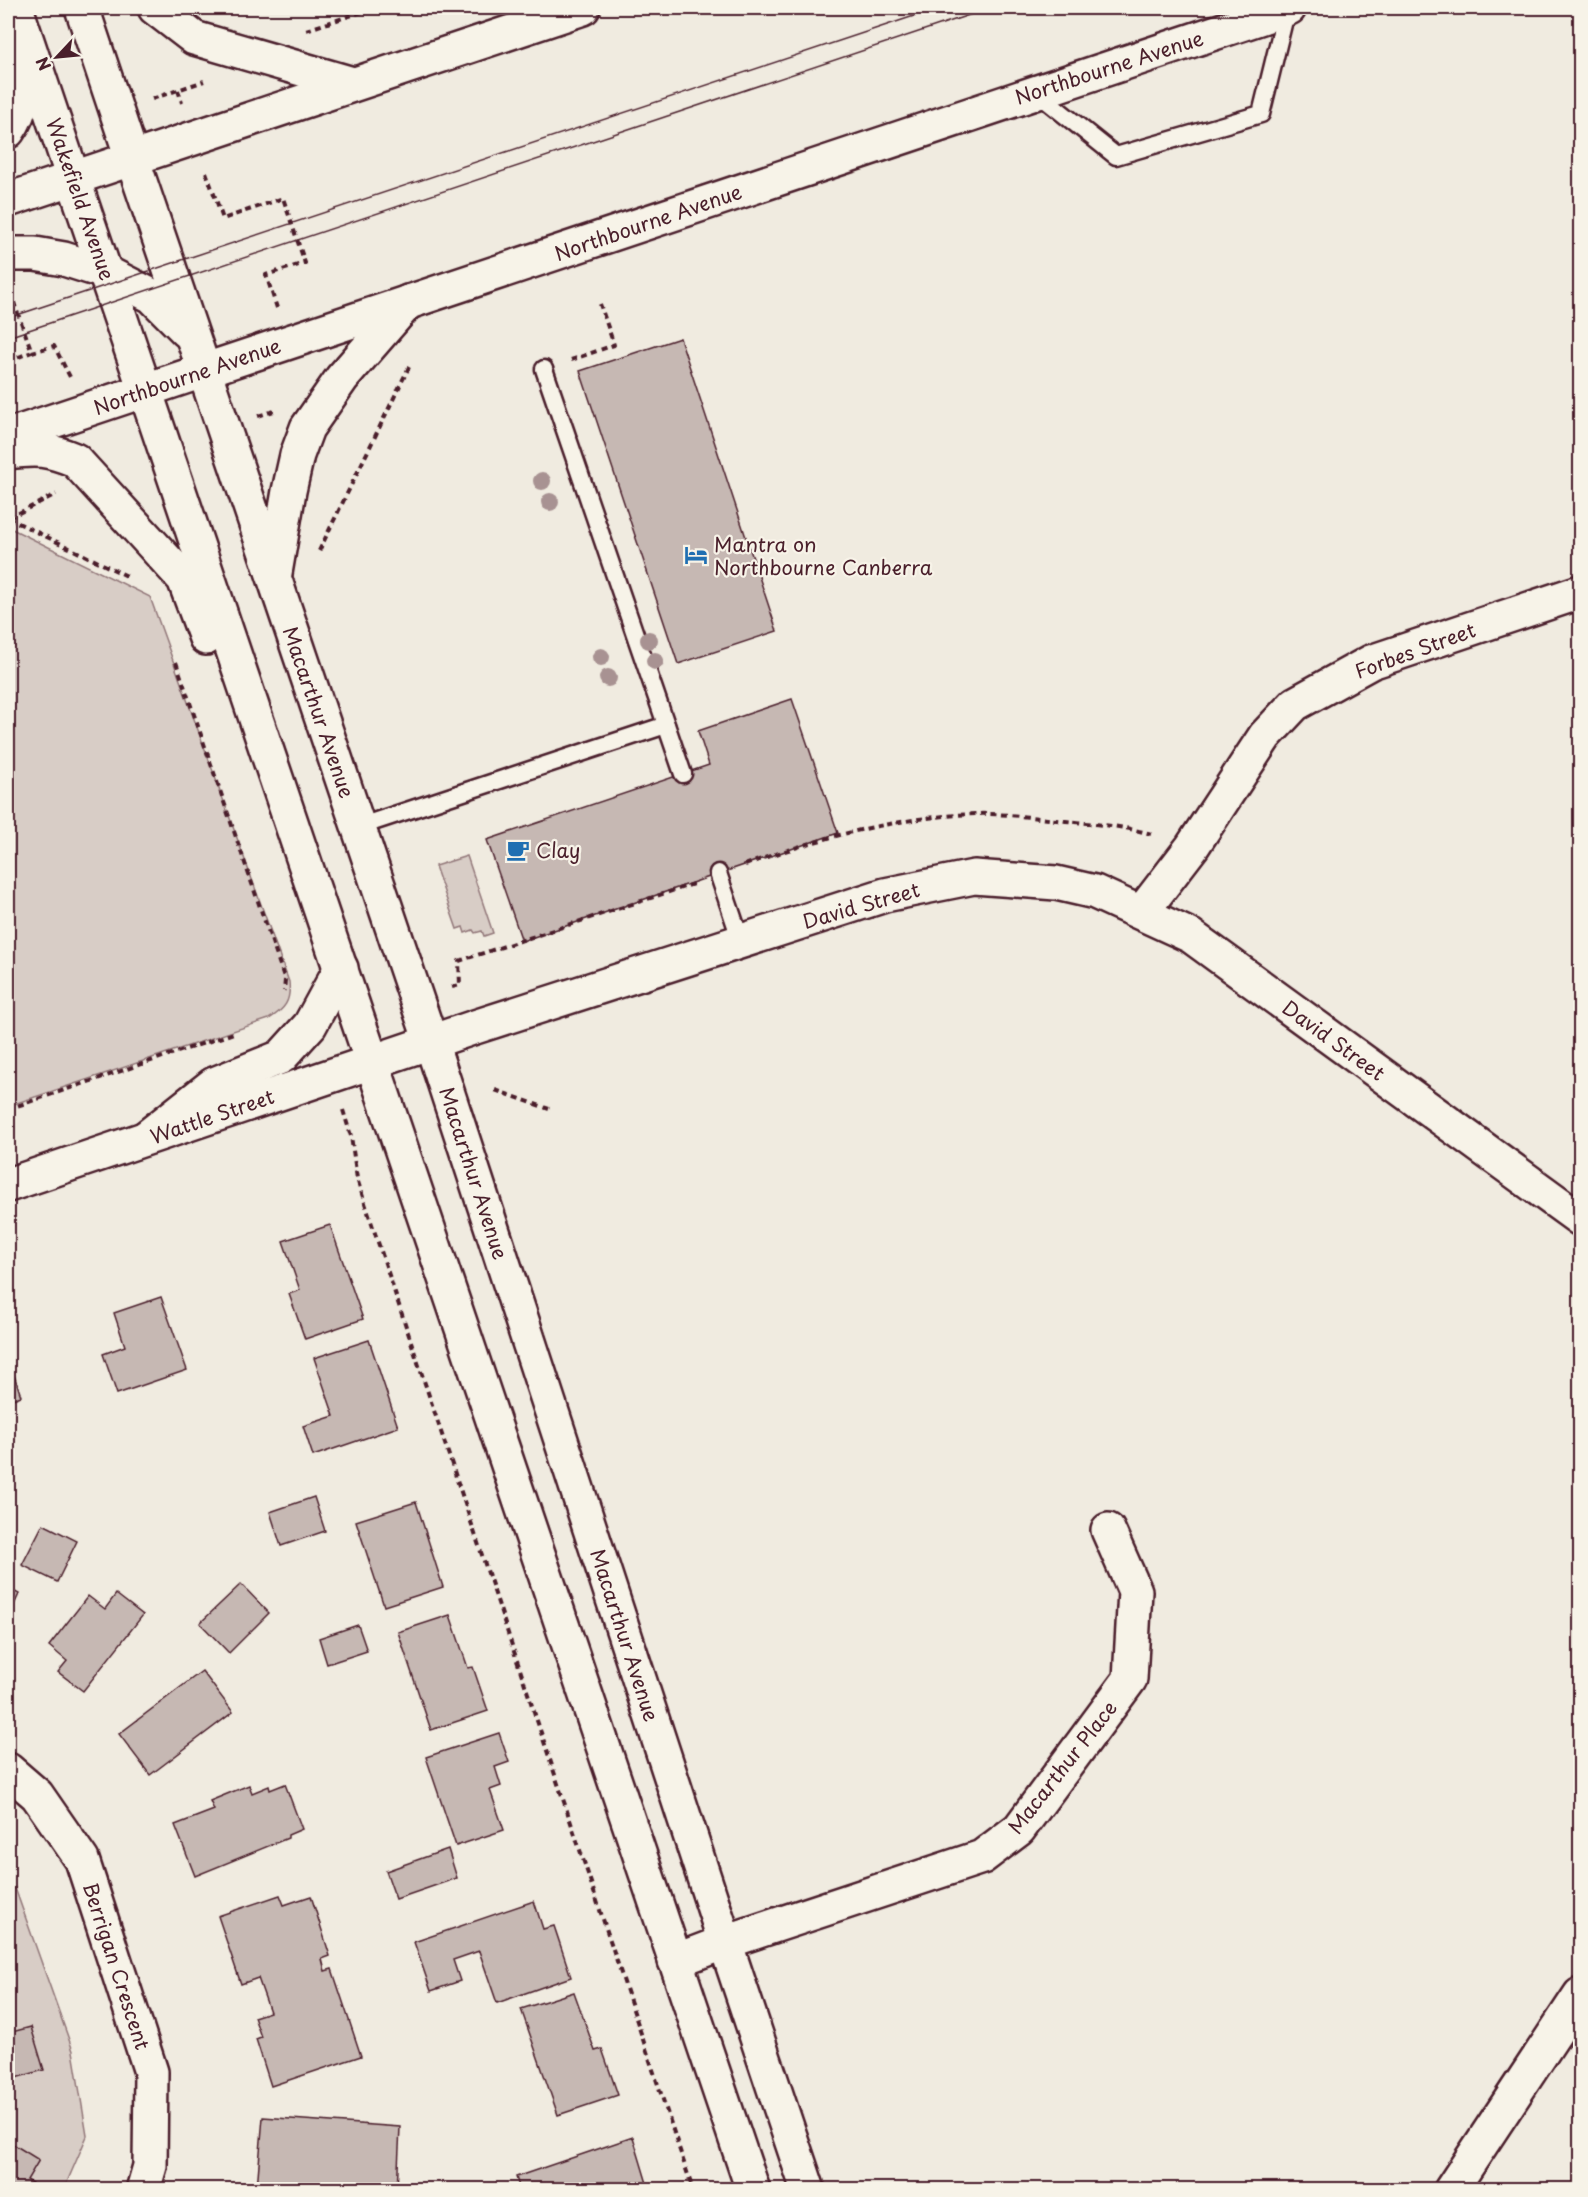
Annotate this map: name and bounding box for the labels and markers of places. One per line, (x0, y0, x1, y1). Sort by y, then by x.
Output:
place label: Mantra on Northbourne Canberra (714, 529, 933, 582)
hotel icon: Mantra on Northbourne Canberra (683, 542, 709, 568)
place label: Clay (536, 835, 580, 865)
cafe icon: Clay (505, 837, 531, 863)

